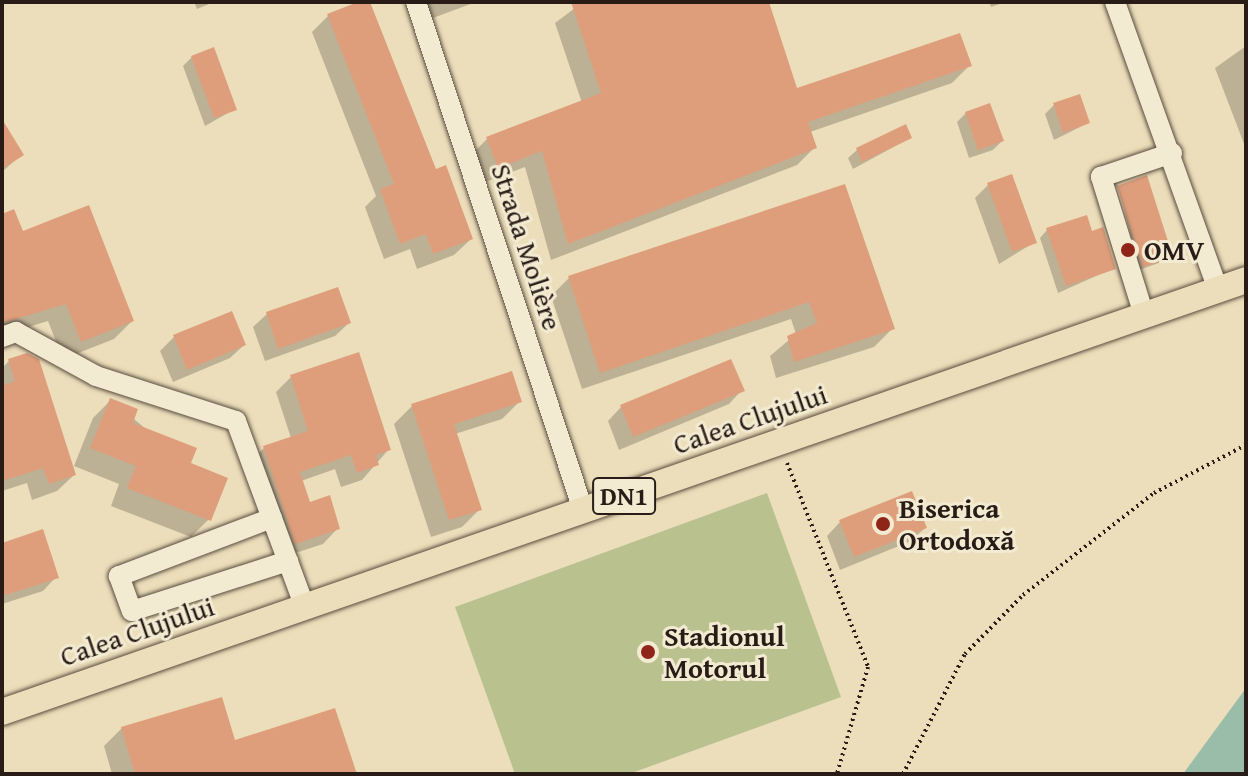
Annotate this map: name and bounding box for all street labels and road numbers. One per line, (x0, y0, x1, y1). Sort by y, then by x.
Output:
street label: Strada Molière (484, 160, 570, 334)
street label: Calea Clujului (669, 377, 831, 461)
road number: DN1 (592, 474, 656, 518)
street label: Calea Clujului (56, 589, 218, 673)

